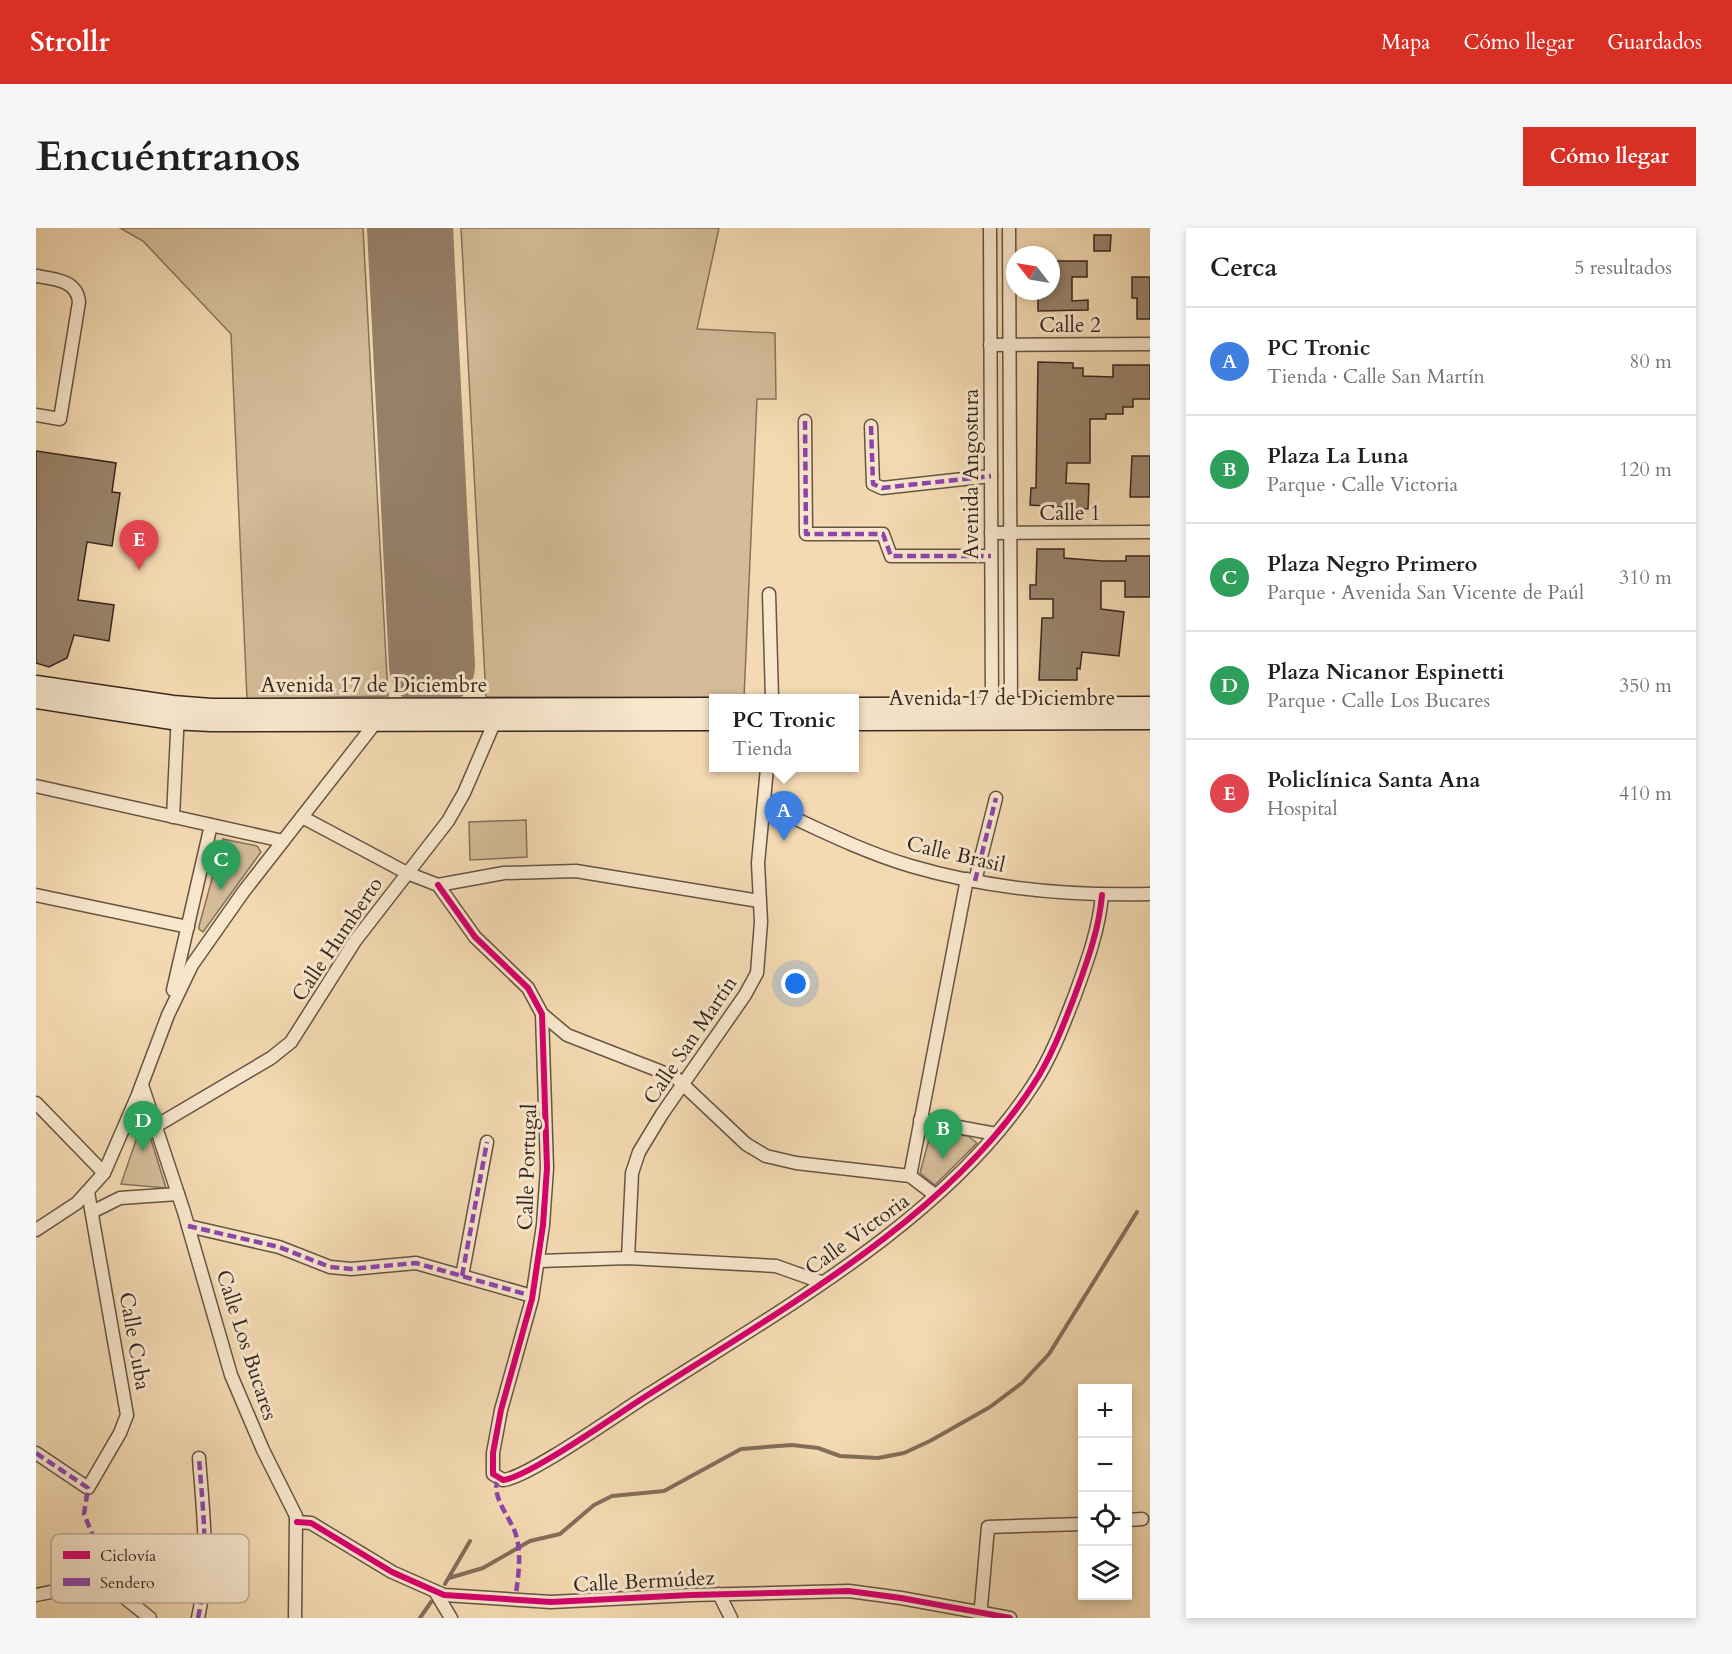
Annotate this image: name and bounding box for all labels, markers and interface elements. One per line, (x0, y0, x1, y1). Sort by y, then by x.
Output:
text: Strollr (30, 23, 110, 61)
text: Mapa (1381, 28, 1430, 57)
text: Cómo llegar (1463, 28, 1574, 57)
text: Guardados (1607, 28, 1702, 57)
button: Cómo llegar (1523, 127, 1696, 186)
text: Encuéntranos (36, 128, 301, 185)
north arrow (1006, 246, 1060, 300)
text: Cerca (1210, 250, 1277, 285)
text: 5 resultados (1574, 254, 1672, 281)
street label: Calle 2 (1039, 311, 1101, 340)
text: PC Tronic (1267, 333, 1370, 363)
text: A (1222, 348, 1237, 375)
text: 80 m (1629, 348, 1672, 375)
text: Tienda · Calle San Martín (1267, 363, 1485, 390)
street label: Avenida Angostura (957, 389, 986, 559)
text: Plaza La Luna (1267, 441, 1409, 471)
text: B (1222, 456, 1237, 483)
text: 120 m (1619, 456, 1672, 483)
text: Parque · Calle Victoria (1267, 471, 1458, 498)
street label: Calle 1 (1039, 499, 1101, 528)
pin: E (120, 520, 158, 570)
text: Plaza Negro Primero (1267, 549, 1477, 579)
text: C (1222, 564, 1237, 591)
text: 310 m (1619, 564, 1672, 591)
text: Parque · Avenida San Vicente de Paúl (1267, 579, 1584, 606)
text: Plaza Nicanor Espinetti (1267, 657, 1504, 687)
street label: Avenida 17 de Diciembre (261, 671, 487, 700)
text: D (1221, 672, 1238, 699)
text: 350 m (1619, 672, 1672, 699)
street label: Avenida 17 de Diciembre (889, 684, 1115, 713)
text: Parque · Calle Los Bucares (1267, 687, 1490, 714)
popup (709, 694, 859, 772)
text: PC Tronic (732, 705, 836, 735)
text: Tienda (732, 735, 792, 762)
text: Policlínica Santa Ana (1267, 765, 1480, 795)
text: E (1223, 780, 1236, 807)
text: 410 m (1619, 780, 1672, 807)
pin: A (764, 792, 804, 841)
text: Hospital (1267, 795, 1338, 822)
street label: Calle Brasil (904, 829, 1008, 880)
pin: C (202, 840, 240, 890)
street label: Calle Humberto (285, 871, 390, 1007)
your location (781, 969, 810, 998)
street label: Calle San Martín (637, 970, 744, 1110)
pin: D (124, 1102, 162, 1151)
street label: Calle Portugal (511, 1103, 544, 1231)
pin: B (924, 1110, 962, 1159)
street label: Calle Victoria (799, 1187, 915, 1282)
street label: Calle Los Bucares (209, 1266, 284, 1424)
street label: Calle Cuba (112, 1290, 157, 1392)
map controls (1078, 1384, 1132, 1600)
button: + (1078, 1384, 1132, 1438)
button: − (1078, 1438, 1132, 1492)
button: locate (1078, 1492, 1132, 1546)
legend (51, 1534, 249, 1603)
text: Ciclovía (100, 1545, 156, 1567)
button: layers (1078, 1546, 1132, 1600)
street label: Calle Bermúdez (572, 1563, 716, 1600)
text: Sendero (100, 1572, 155, 1594)

